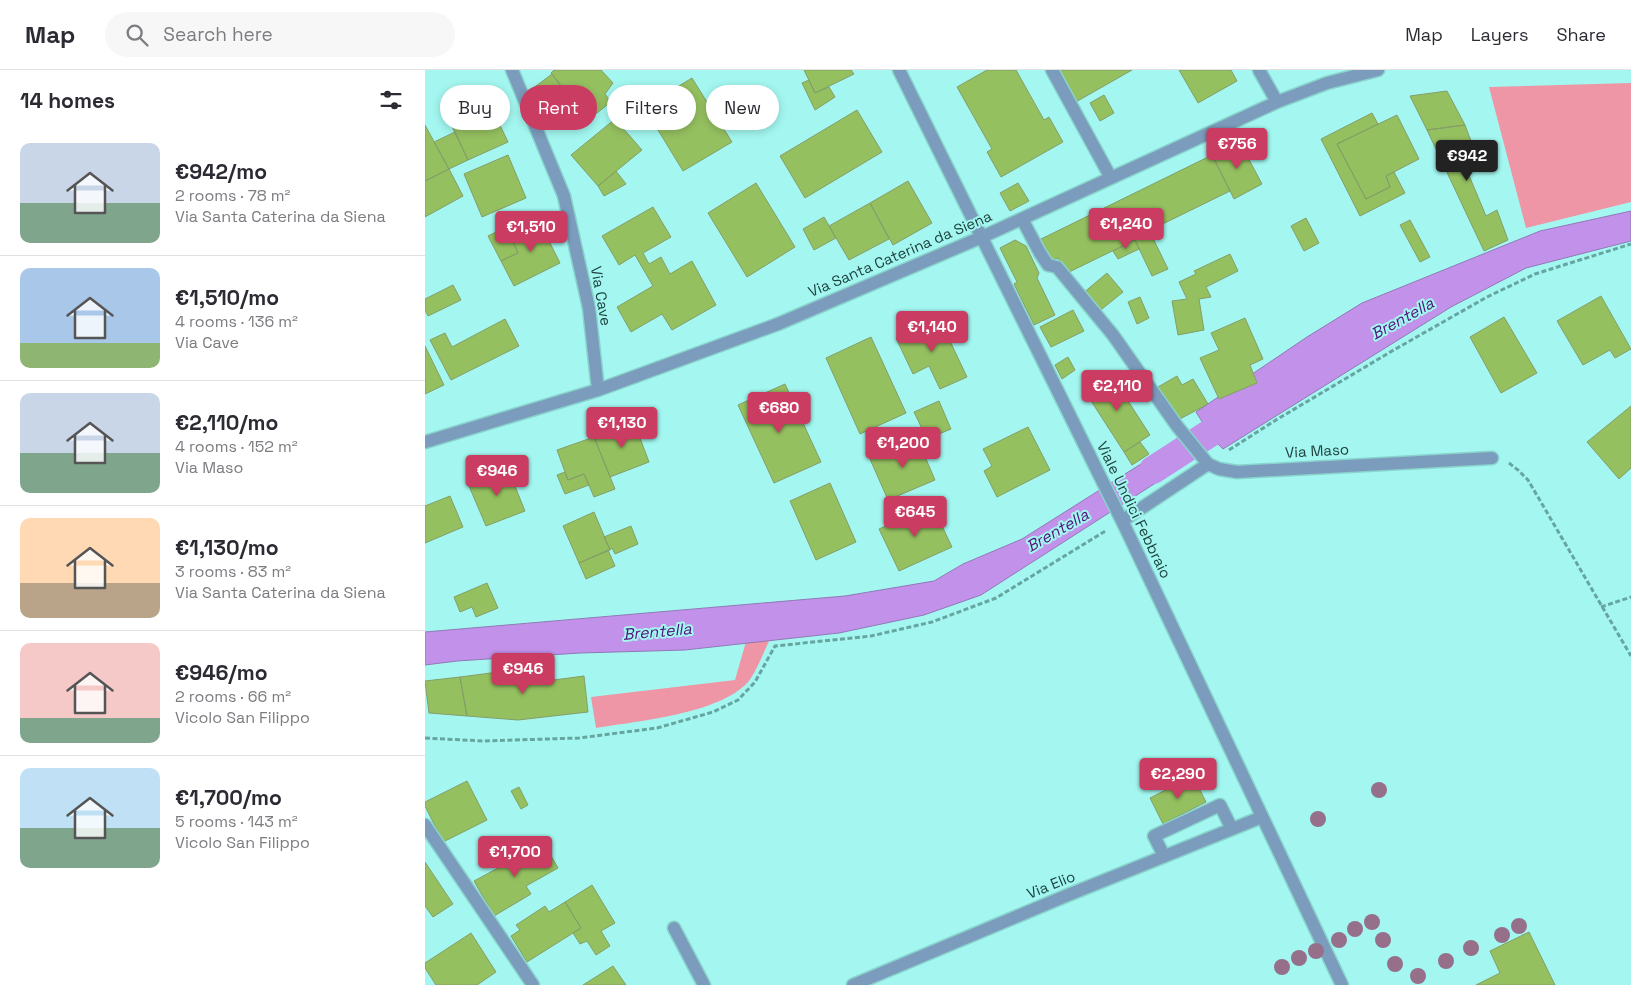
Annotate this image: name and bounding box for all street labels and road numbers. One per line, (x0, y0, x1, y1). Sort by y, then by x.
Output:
street label: Via Santa Caterina da Siena (805, 206, 995, 301)
street label: Via Cave (587, 265, 616, 327)
street label: Viale Undici Febbraio (1093, 438, 1176, 581)
street label: Via Maso (1284, 439, 1350, 462)
street label: Via Elio (1024, 866, 1078, 903)

